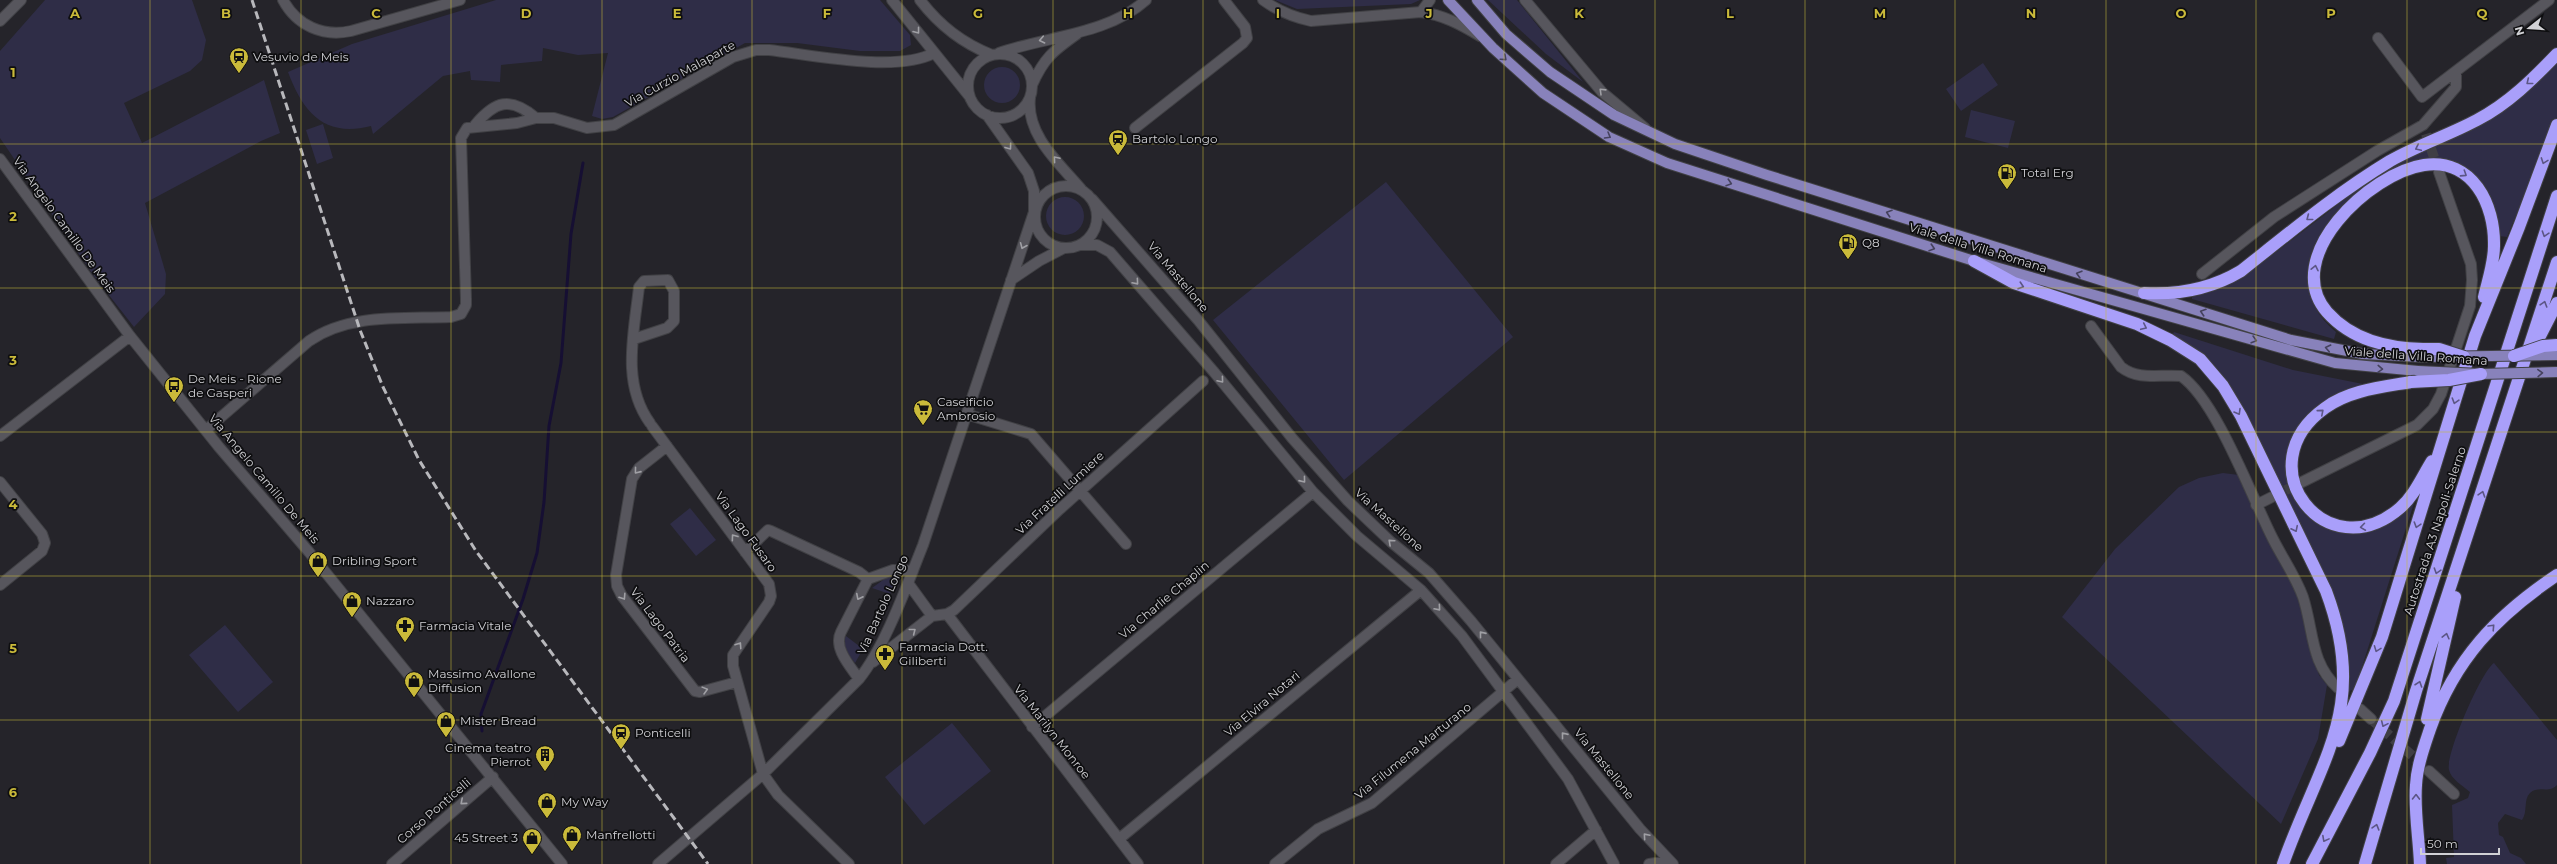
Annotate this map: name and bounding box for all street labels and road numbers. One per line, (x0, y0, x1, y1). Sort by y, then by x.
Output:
street label: Via Curzio Malaparte (622, 37, 738, 110)
street label: Via Angelo Camillo De Meis (10, 154, 119, 296)
street label: Viale della Villa Romana (1907, 219, 2049, 276)
street label: Via Mastellone (1145, 238, 1212, 315)
street label: Viale della Villa Romana (2344, 343, 2488, 368)
street label: Via Angelo Camillo De Meis (206, 411, 323, 547)
street label: Autostrada A3 Napoli-Salerno (2400, 445, 2469, 617)
street label: Via Fratelli Lumiere (1012, 448, 1107, 537)
street label: Via Mastellone (1352, 485, 1427, 554)
street label: Via Lago Fusaro (712, 489, 780, 575)
street label: Via Bartolo Longo (854, 553, 911, 657)
street label: Via Charlie Chaplin (1115, 557, 1212, 642)
street label: Via Lago Patria (627, 584, 693, 665)
street label: Via Elvira Notari (1221, 668, 1303, 740)
street label: Via Marilyn Monroe (1011, 682, 1094, 782)
street label: Via Filumena Marturano (1351, 699, 1474, 802)
street label: Via Mastellone (1571, 725, 1638, 802)
street label: Corso Ponticelli (394, 775, 474, 847)

